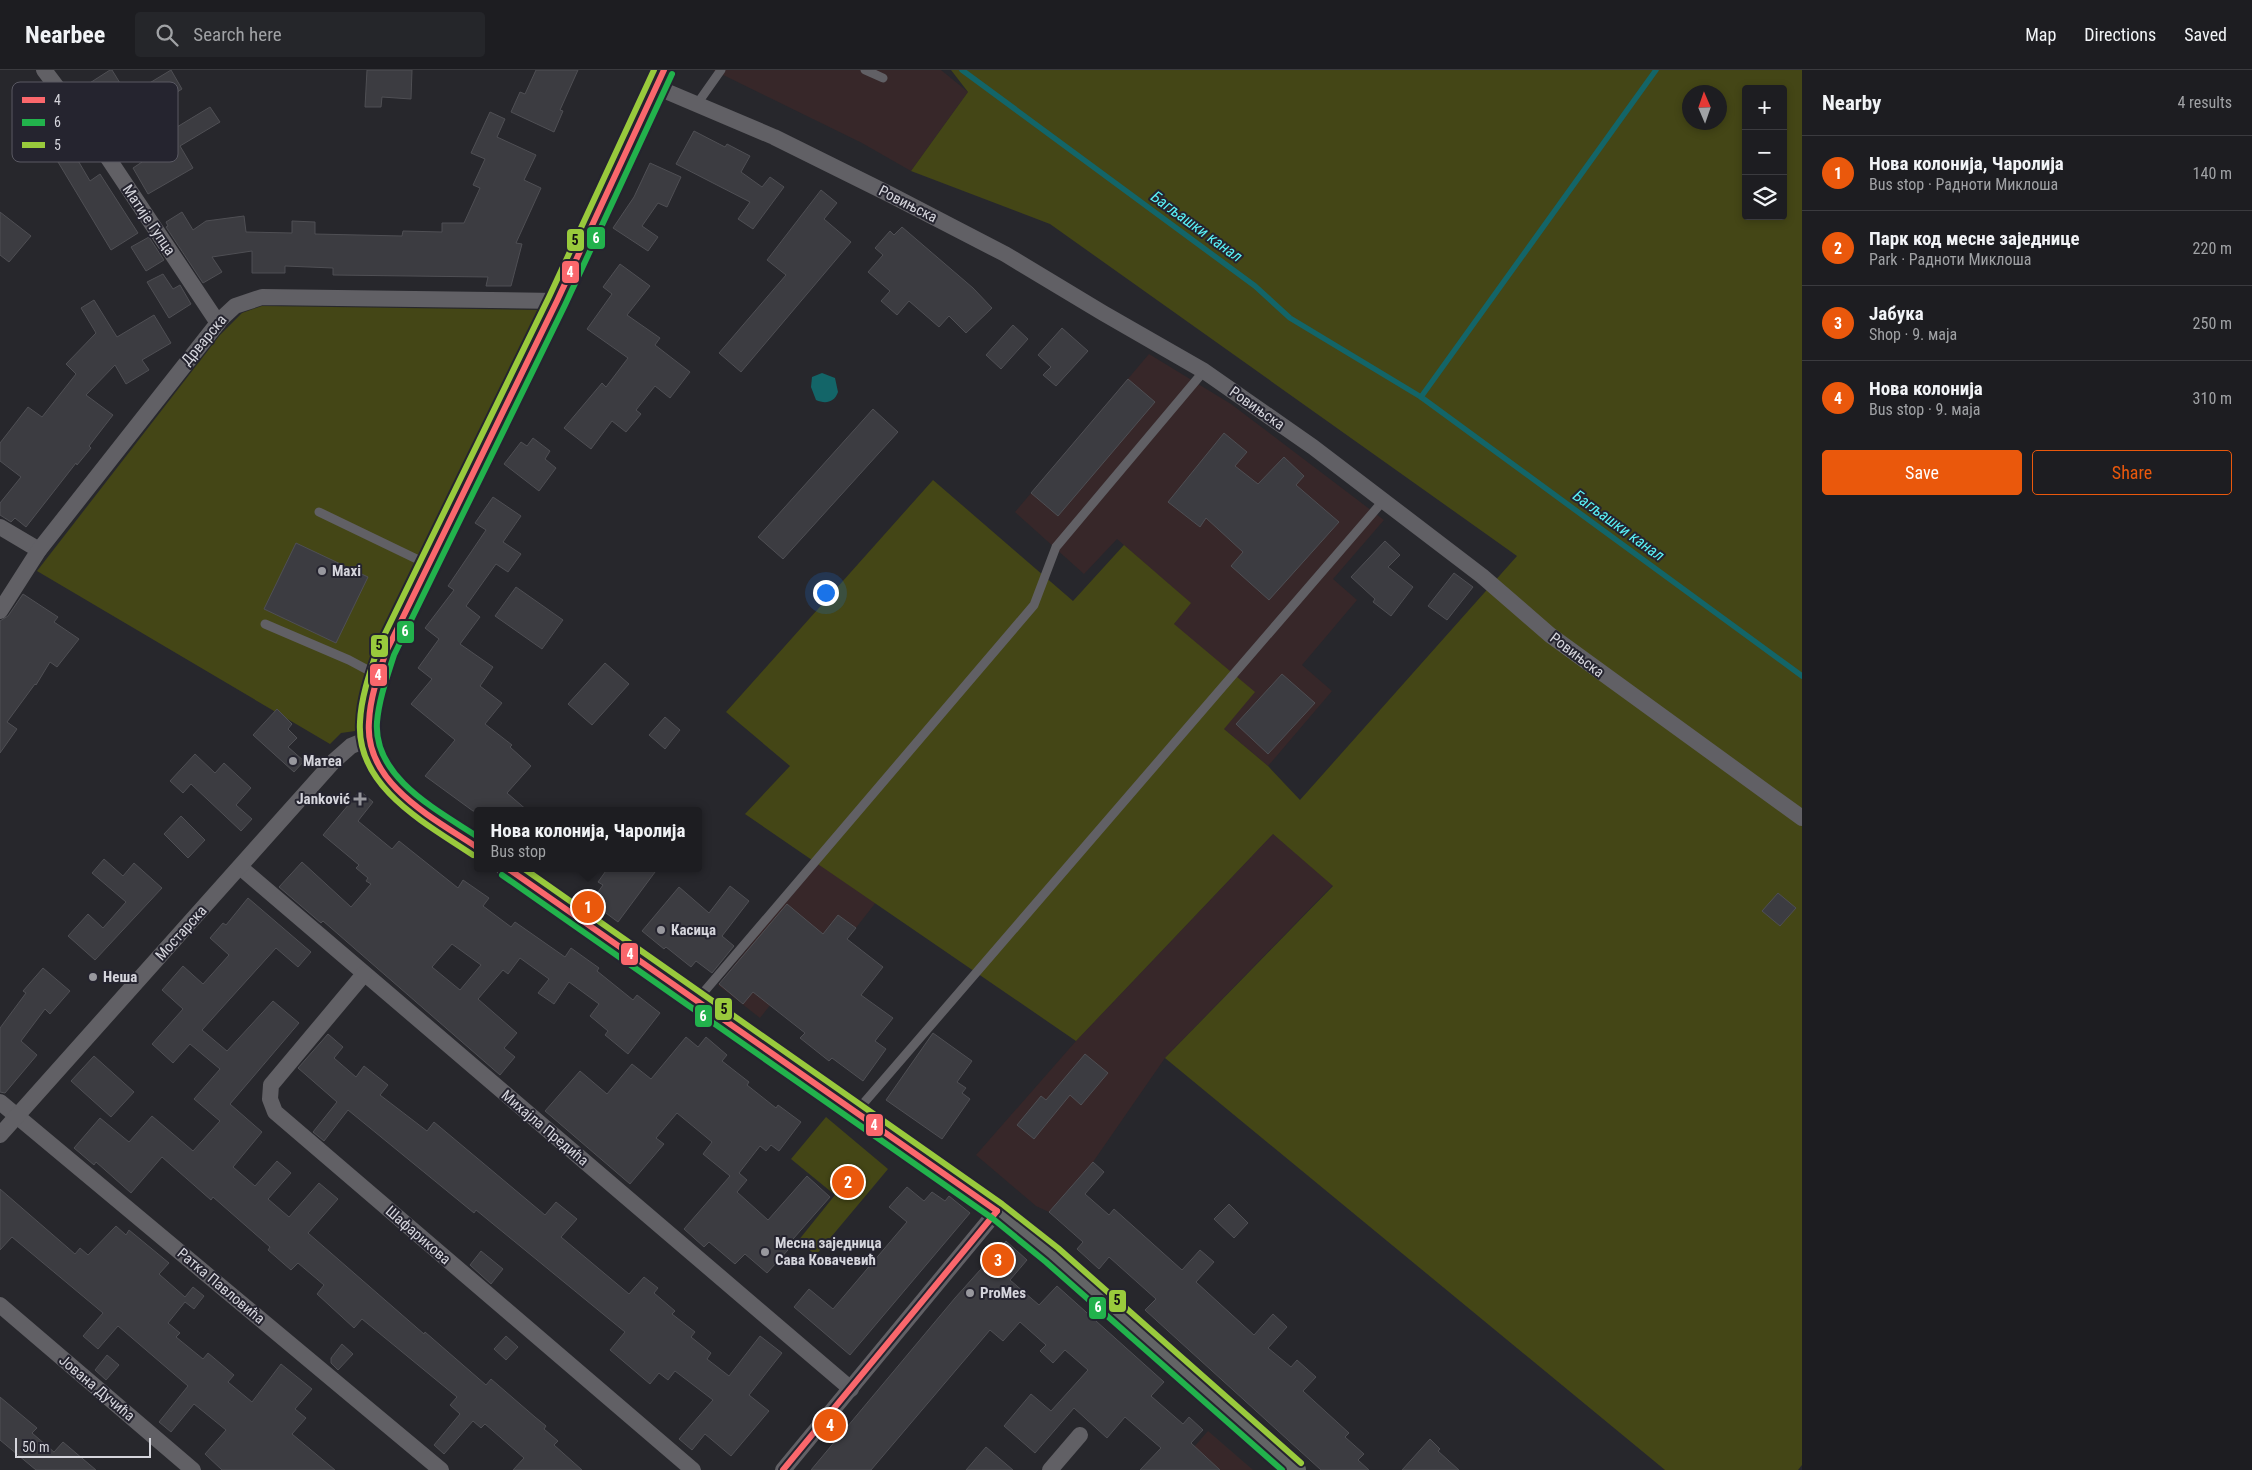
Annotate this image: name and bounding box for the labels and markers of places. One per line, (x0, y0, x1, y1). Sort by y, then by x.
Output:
place label: Maxi (332, 562, 361, 580)
marker: Maxi (316, 565, 328, 577)
place label: Матеа (303, 752, 342, 770)
marker: Матеа (287, 755, 299, 767)
place label: Janković (296, 790, 350, 808)
marker: Janković (354, 793, 366, 805)
pin: 1 (572, 888, 604, 926)
place label: Касица (671, 921, 716, 939)
marker: Касица (655, 924, 667, 936)
place label: Неша (103, 968, 137, 986)
marker: Неша (87, 971, 99, 983)
pin: 2 (832, 1163, 864, 1201)
place label: Месна заједница Сава Ковачевић (775, 1234, 882, 1269)
pin: 3 (982, 1241, 1014, 1279)
marker: Месна заједница Сава Ковачевић (759, 1246, 771, 1258)
place label: ProMes (980, 1284, 1026, 1302)
marker: ProMes (964, 1287, 976, 1299)
pin: 4 (814, 1406, 846, 1444)

